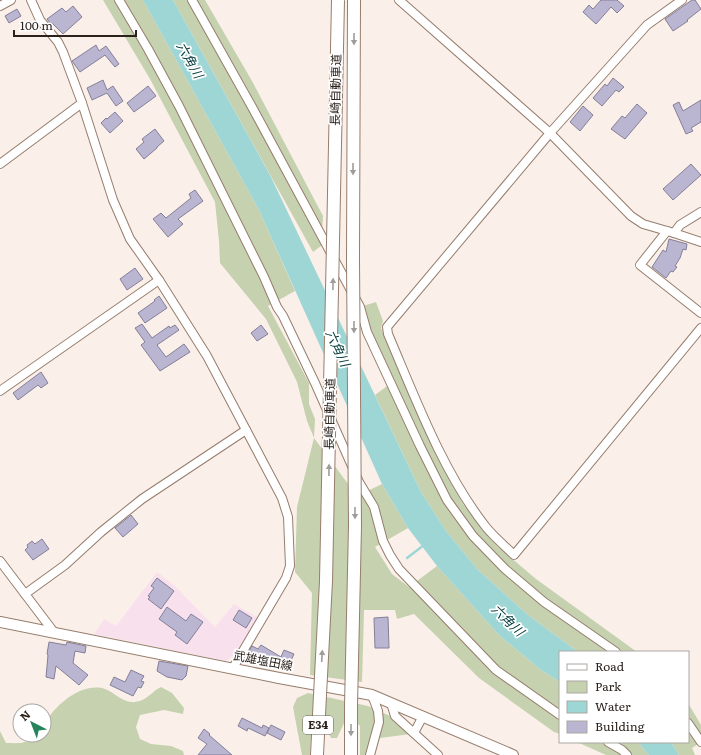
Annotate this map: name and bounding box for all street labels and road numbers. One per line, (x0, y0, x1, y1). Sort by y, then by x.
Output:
street label: 長崎自動車道 (325, 54, 345, 126)
street label: 長崎自動車道 (319, 378, 339, 450)
street label: 武雄塩田線 (232, 645, 294, 675)
road number: E34 (303, 716, 333, 734)

